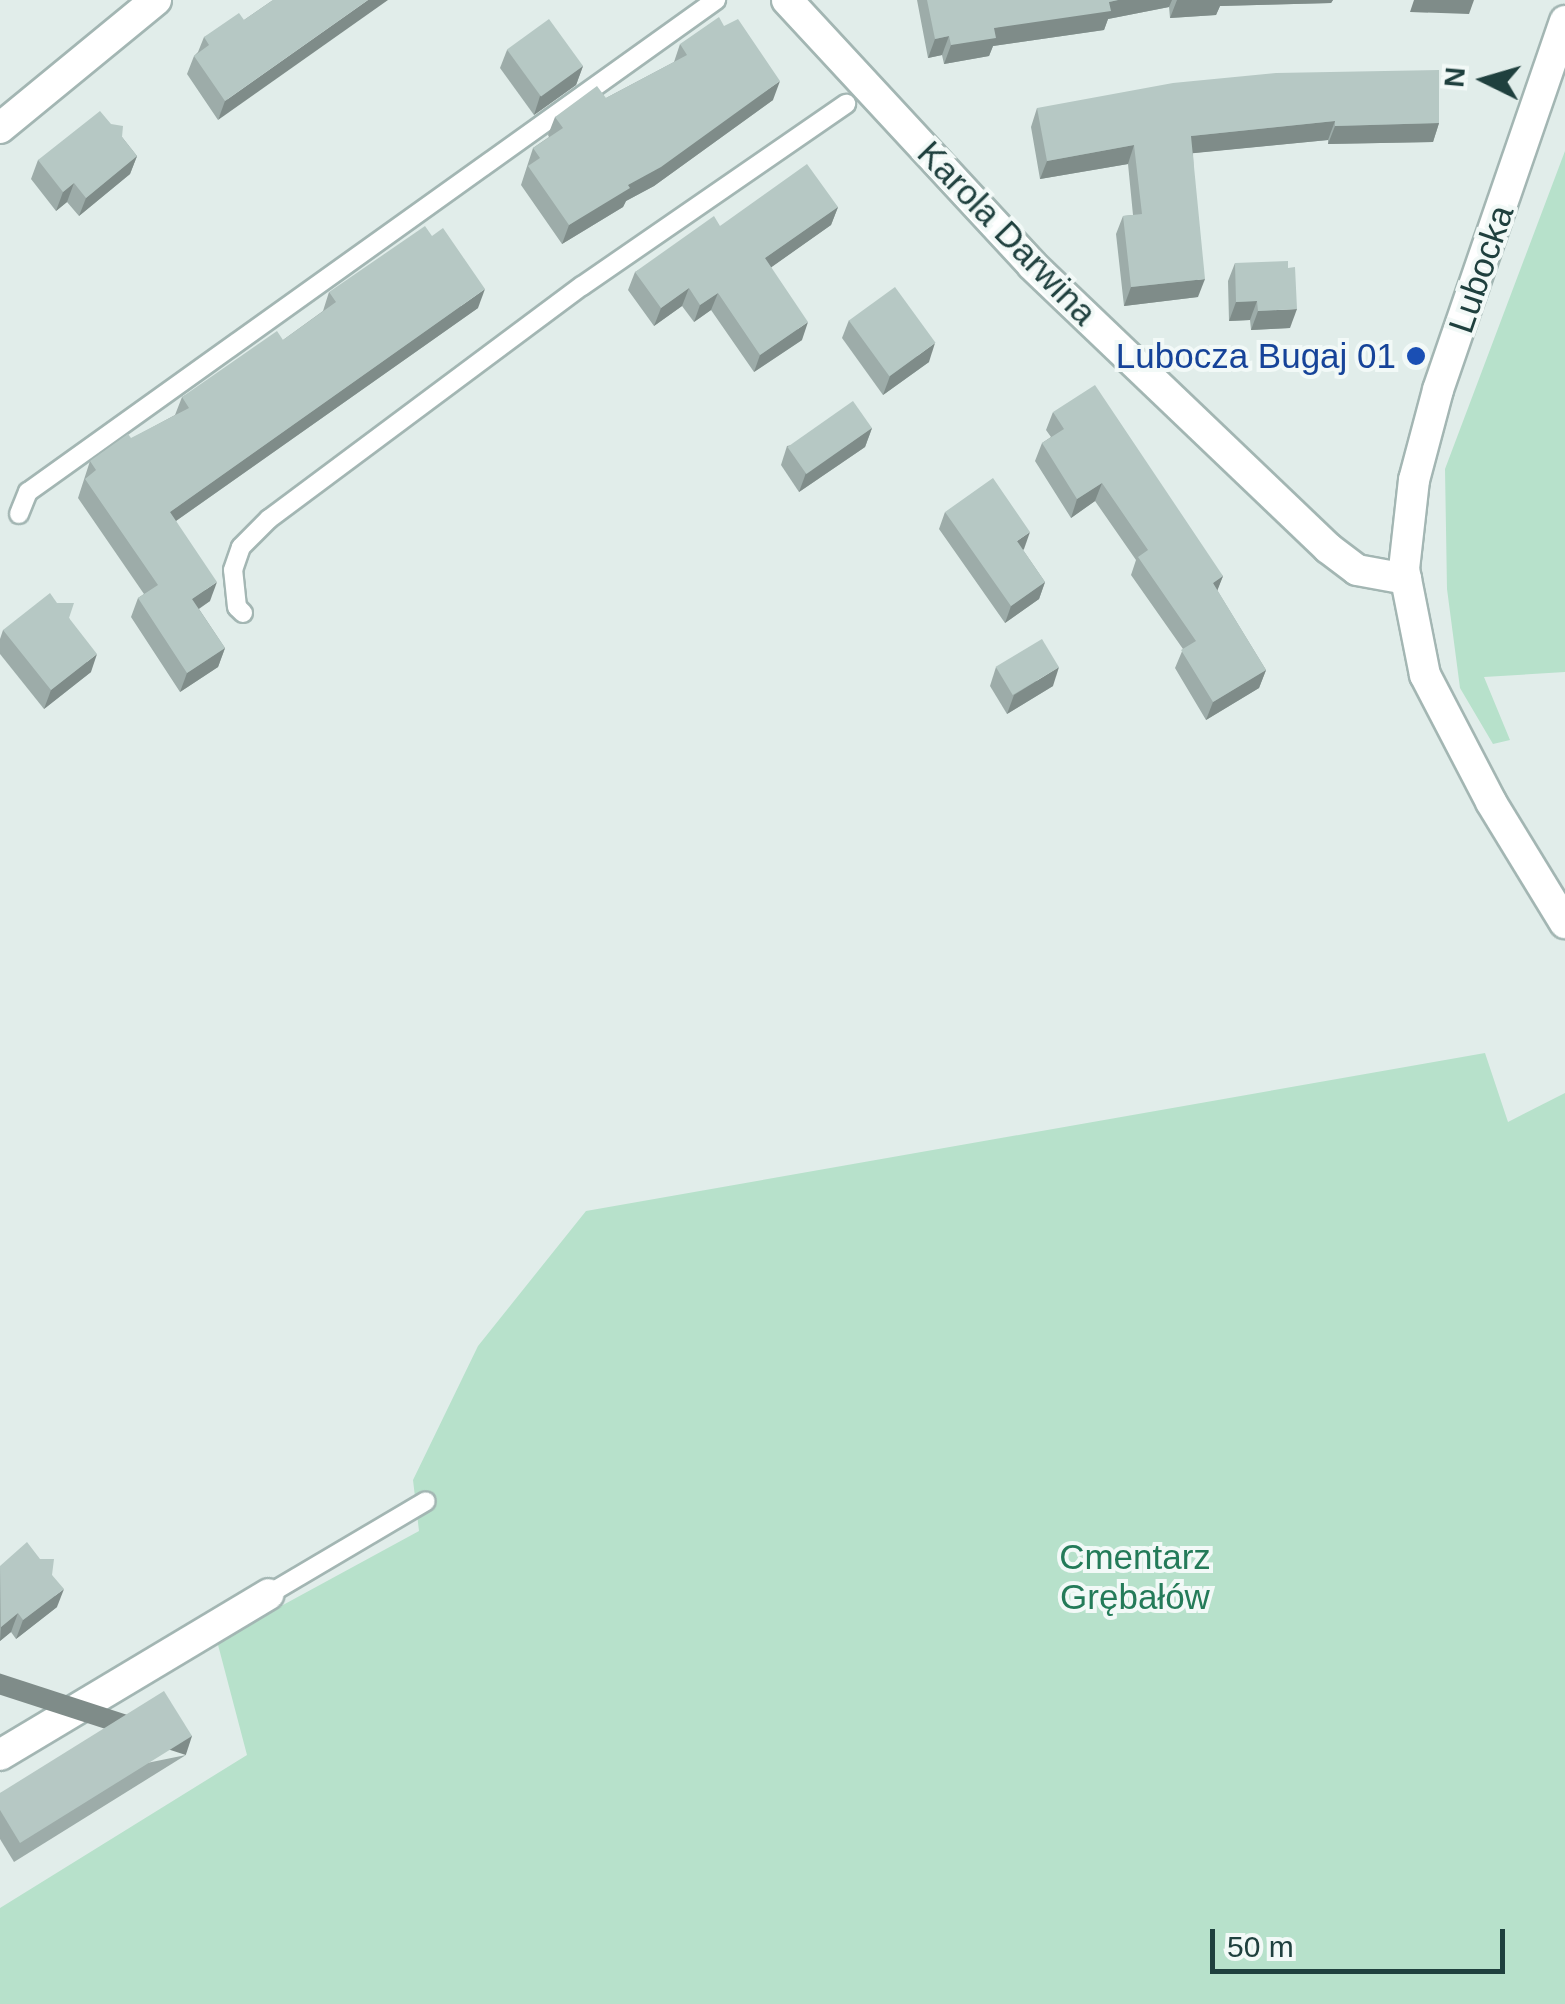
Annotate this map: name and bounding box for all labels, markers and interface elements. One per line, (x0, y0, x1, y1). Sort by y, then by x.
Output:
north arrow (1435, 30, 1535, 130)
text: N (1438, 66, 1471, 89)
street label: Karola Darwina (909, 132, 1105, 334)
street label: Lubocka (1440, 200, 1522, 338)
place label: Lubocza Bugaj 01 (1116, 335, 1396, 377)
marker: Lubocza Bugaj 01 (1405, 345, 1427, 367)
park label: Cmentarz Grębałów (1059, 1536, 1211, 1618)
scale bar (1215, 1909, 1510, 1971)
text: 50 m (1227, 1930, 1294, 1963)

